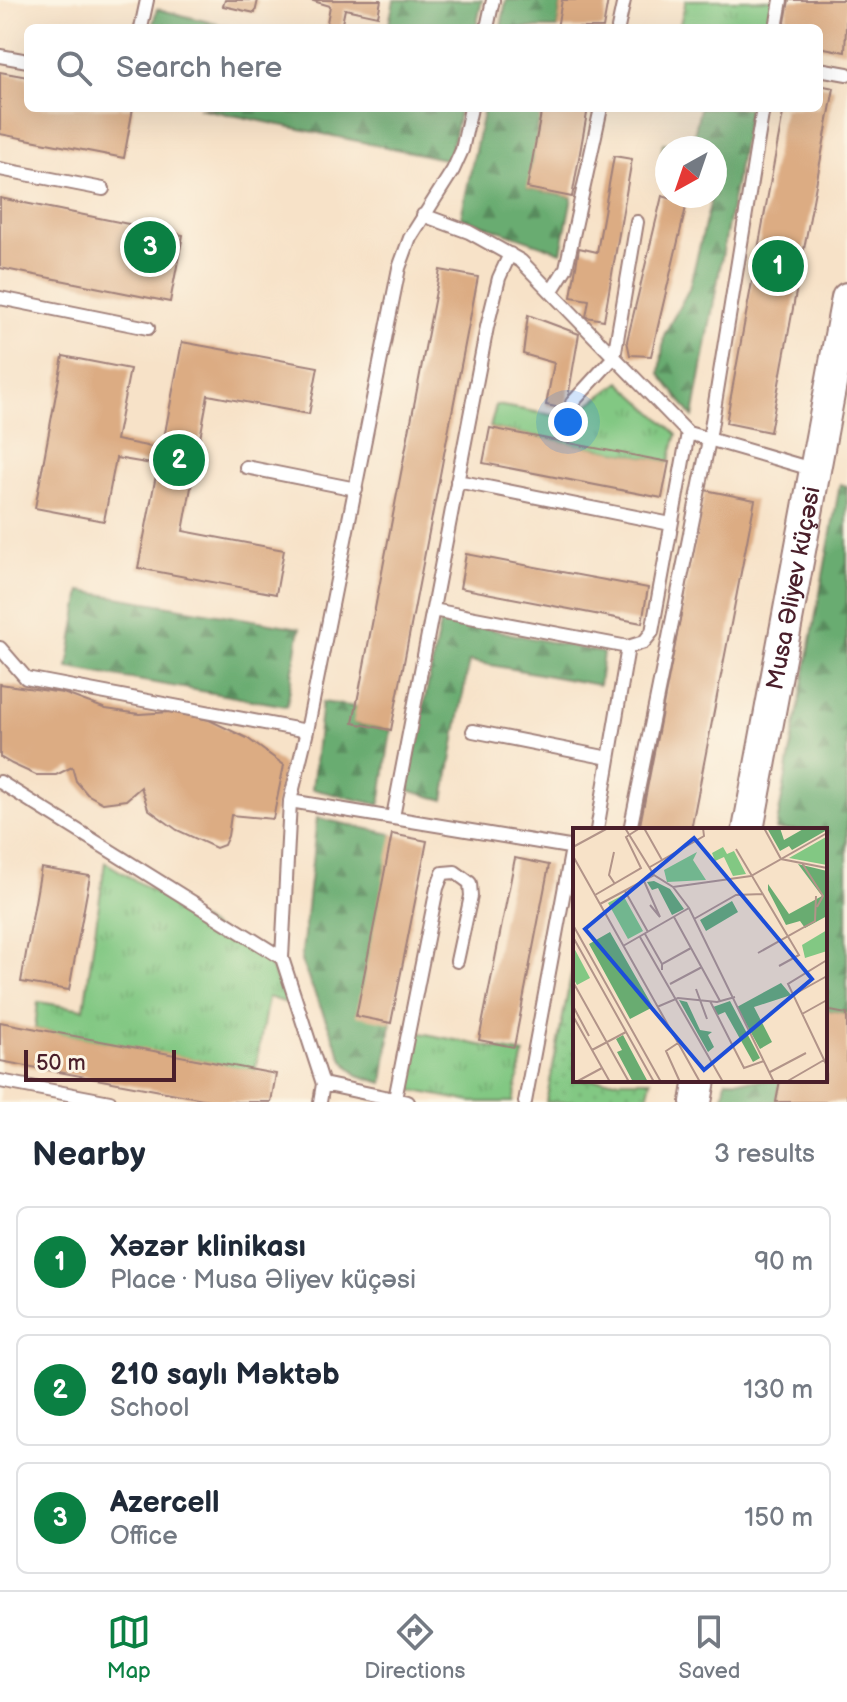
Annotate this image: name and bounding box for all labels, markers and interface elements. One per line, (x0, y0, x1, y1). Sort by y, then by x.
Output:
search box (24, 24, 823, 112)
icon: search (52, 46, 96, 90)
text: Search here (116, 50, 282, 86)
north arrow (655, 136, 727, 208)
pin: 3 (124, 217, 176, 277)
pin: 1 (752, 236, 804, 296)
your location (548, 402, 588, 442)
pin: 2 (153, 430, 205, 490)
street label: Musa Əliyev küçəsi (760, 484, 827, 692)
inset map (573, 828, 827, 1082)
scale bar (24, 1046, 176, 1082)
text: 50 m (36, 1050, 86, 1077)
text: Nearby (32, 1134, 146, 1175)
text: 3 results (714, 1139, 815, 1170)
text: Xəzər klinikası (110, 1229, 306, 1265)
text: 1 (55, 1247, 65, 1278)
text: 90 m (754, 1247, 813, 1278)
text: Place · Musa Əliyev küçəsi (110, 1265, 416, 1296)
text: 210 saylı Məktəb (110, 1357, 340, 1393)
text: 2 (52, 1375, 68, 1406)
text: 130 m (743, 1375, 813, 1406)
text: School (110, 1393, 189, 1424)
text: Azercell (110, 1485, 220, 1521)
text: 3 (52, 1503, 68, 1534)
text: 150 m (744, 1503, 813, 1534)
text: Office (110, 1521, 178, 1552)
tab: Map (107, 1610, 151, 1685)
tab: Directions (364, 1610, 465, 1685)
tab: Saved (679, 1610, 740, 1685)

